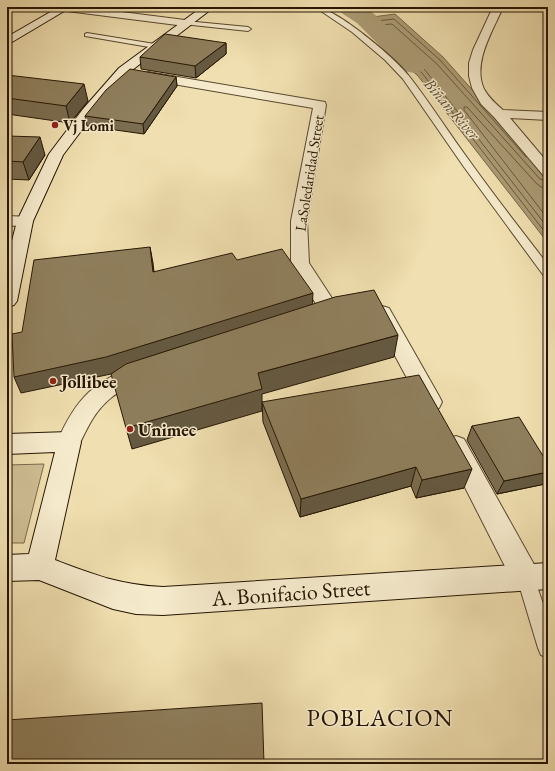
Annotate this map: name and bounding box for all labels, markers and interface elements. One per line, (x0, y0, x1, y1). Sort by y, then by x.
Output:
water label: Biñan River (419, 73, 485, 145)
street label: LaSoledaridad Street (290, 113, 328, 233)
place label: Vj Lomi (63, 116, 114, 135)
marker: Vj Lomi (50, 120, 60, 130)
place label: Jollibee (59, 370, 117, 393)
marker: Jollibee (48, 376, 58, 386)
place label: Unimec (138, 418, 197, 441)
marker: Unimec (125, 424, 135, 434)
street label: A. Bonifacio Street (210, 573, 371, 613)
district label: POBLACION (306, 702, 454, 733)

